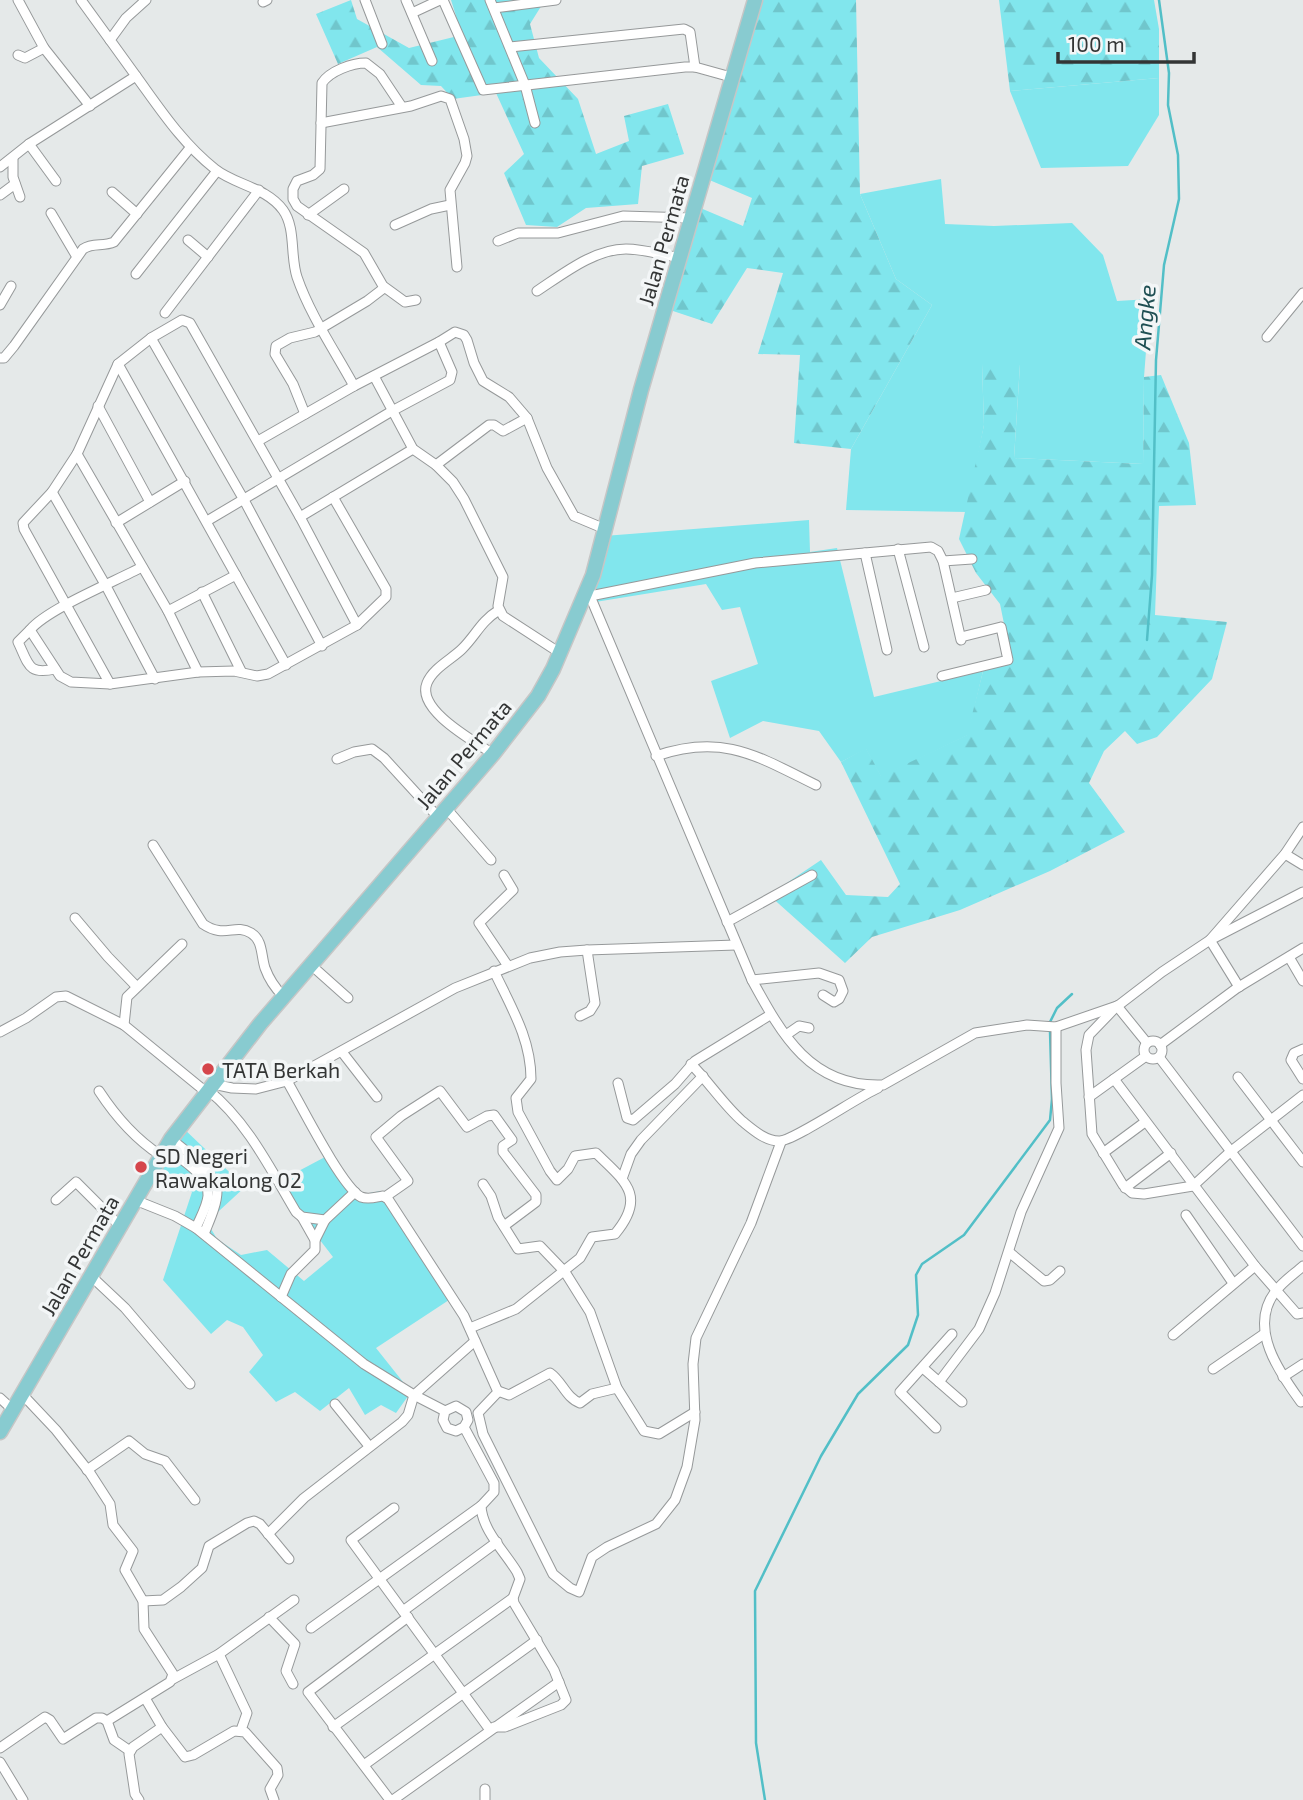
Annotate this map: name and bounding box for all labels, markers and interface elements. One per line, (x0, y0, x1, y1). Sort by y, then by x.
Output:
scale bar (1058, 21, 1194, 65)
text: 100 m (1068, 31, 1125, 56)
street label: Jalan Permata (632, 172, 694, 308)
water label: Angke (1127, 283, 1161, 352)
street label: Jalan Permata (410, 694, 516, 814)
place label: TATA Berkah (222, 1057, 340, 1082)
marker: TATA Berkah (200, 1061, 216, 1077)
place label: SD Negeri Rawakalong 02 (155, 1143, 302, 1192)
marker: SD Negeri Rawakalong 02 (133, 1159, 149, 1175)
street label: Jalan Permata (34, 1190, 124, 1320)

